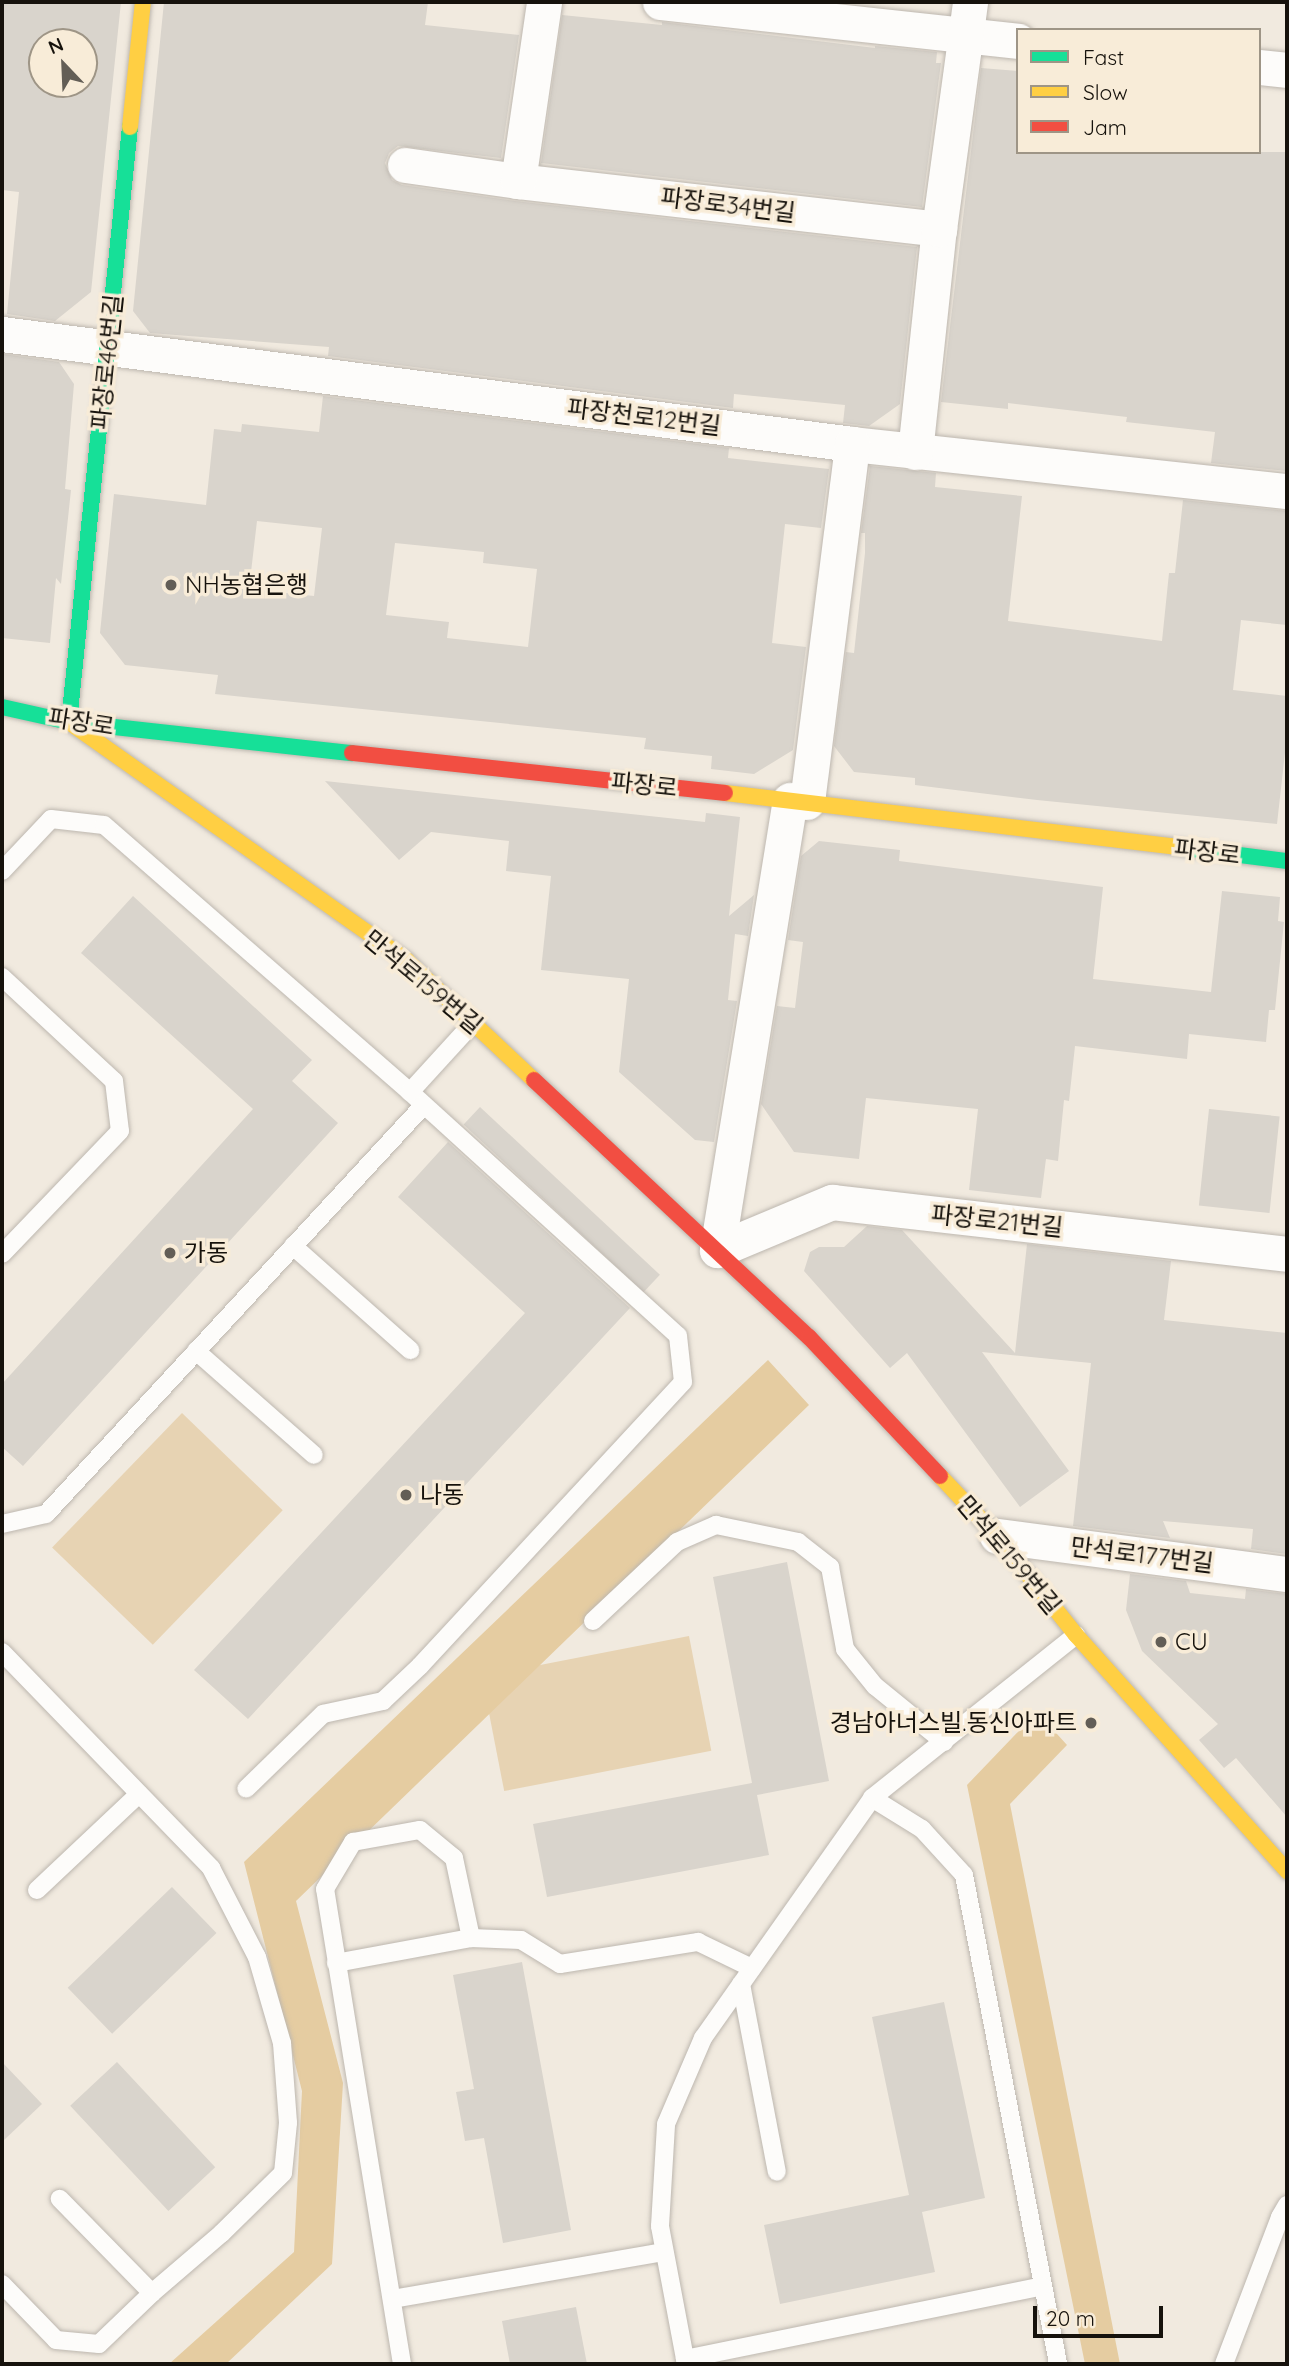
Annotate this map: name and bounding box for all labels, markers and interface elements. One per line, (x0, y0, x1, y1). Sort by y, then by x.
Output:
north arrow (28, 28, 98, 98)
legend (1016, 28, 1261, 154)
text: N (44, 32, 67, 59)
text: Fast (1083, 44, 1124, 70)
text: Slow (1083, 79, 1128, 105)
text: Jam (1083, 114, 1127, 140)
street label: 파장로34번길 (659, 182, 797, 228)
street label: 파장로46번길 (86, 293, 128, 431)
street label: 파장천로12번길 (565, 393, 723, 441)
place label: NH농협은행 (185, 571, 308, 599)
marker: NH농협은행 (163, 577, 179, 593)
street label: 파장로 (46, 703, 116, 741)
street label: 파장로 (610, 767, 678, 803)
street label: 파장로 (1172, 834, 1242, 870)
street label: 만석로159번길 (358, 924, 488, 1040)
street label: 파장로21번길 (930, 1200, 1064, 1242)
place label: 가동 (184, 1239, 228, 1267)
marker: 가동 (162, 1245, 178, 1261)
place label: 나동 (420, 1481, 464, 1509)
marker: 나동 (398, 1487, 414, 1503)
street label: 만석로159번길 (951, 1490, 1067, 1620)
street label: 만석로177번길 (1069, 1532, 1215, 1578)
place label: CU (1175, 1628, 1208, 1656)
marker: CU (1153, 1634, 1169, 1650)
place label: 경남아너스빌.동신아파트 (830, 1709, 1077, 1737)
marker: 경남아너스빌.동신아파트 (1083, 1715, 1099, 1731)
scale bar (1037, 2292, 1166, 2336)
text: 20 m (1046, 2305, 1095, 2331)

